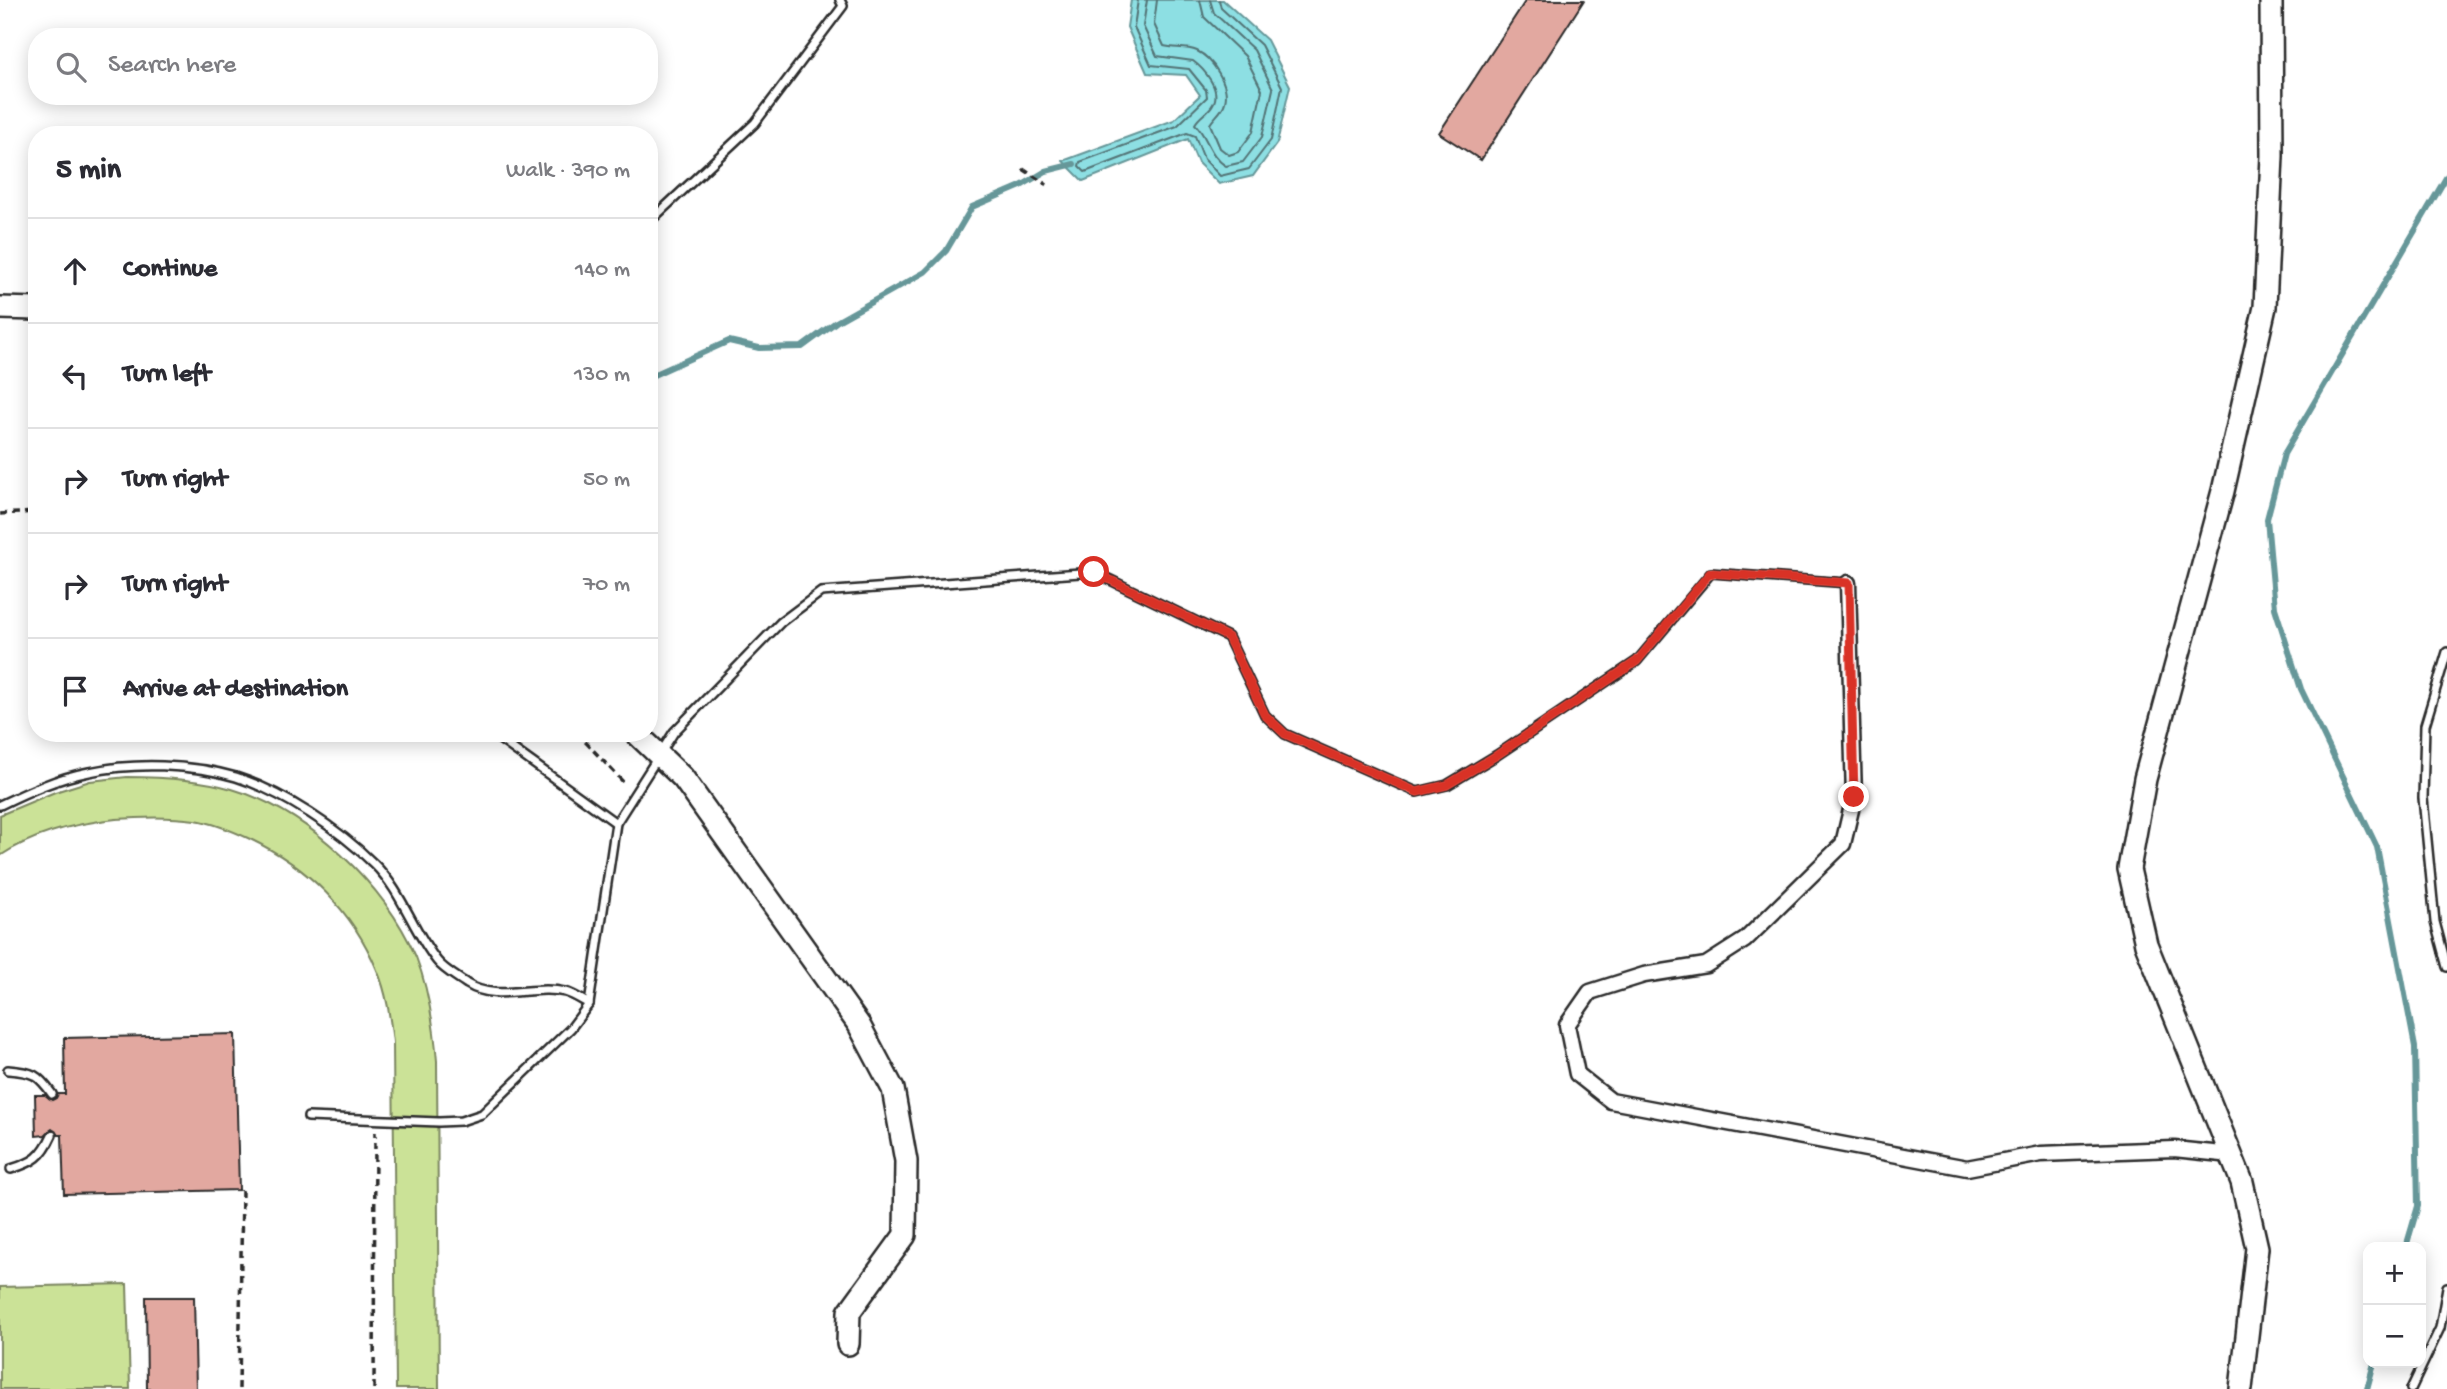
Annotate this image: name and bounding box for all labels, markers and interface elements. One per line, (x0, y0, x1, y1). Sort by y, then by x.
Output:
search box (28, 28, 658, 105)
icon: search (52, 48, 90, 86)
text: Search here (108, 51, 236, 82)
text: 5 min (56, 154, 121, 189)
text: Walk · 390 m (506, 158, 630, 185)
icon: ahead (56, 252, 94, 290)
text: Continue (123, 255, 217, 286)
text: 140 m (575, 257, 630, 284)
icon: left (56, 357, 94, 395)
text: Turn left (123, 360, 211, 391)
text: 130 m (574, 362, 630, 389)
icon: right (56, 462, 94, 500)
text: Turn right (123, 465, 227, 496)
text: 50 m (583, 467, 630, 494)
route start (1078, 556, 1109, 587)
icon: right (56, 567, 94, 605)
text: Turn right (123, 570, 227, 601)
text: 70 m (583, 572, 630, 599)
icon: arrive (56, 672, 94, 710)
text: Arrive at destination (123, 675, 348, 706)
route end (1838, 781, 1869, 812)
map controls (2363, 1242, 2426, 1368)
button: + (2363, 1242, 2426, 1305)
button: − (2363, 1305, 2426, 1368)

